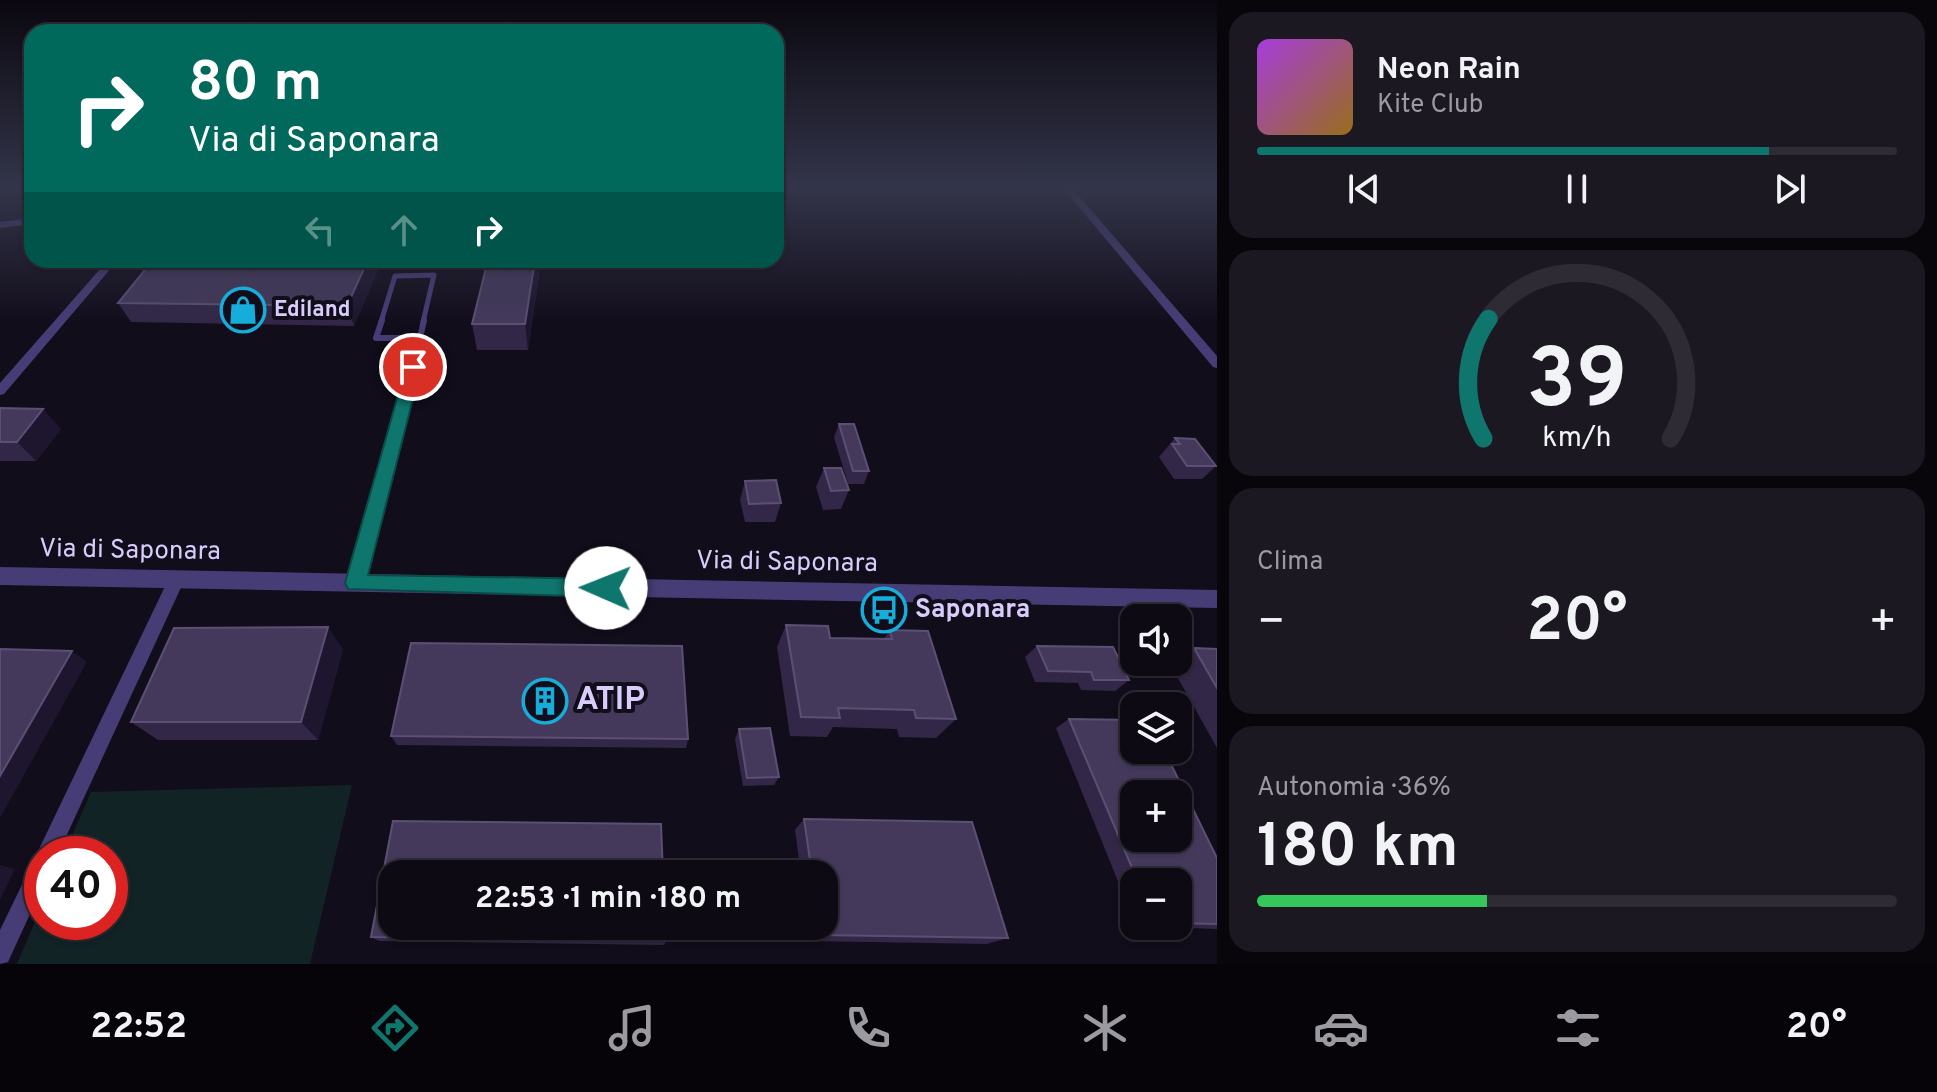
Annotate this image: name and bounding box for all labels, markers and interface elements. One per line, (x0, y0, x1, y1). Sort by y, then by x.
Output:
text: 80 m (188, 50, 322, 120)
text: Neon Rain (1377, 52, 1521, 89)
icon: right (56, 56, 160, 160)
text: Kite Club (1377, 89, 1483, 122)
text: Via di Saponara (188, 119, 440, 165)
icon: previous (1342, 167, 1386, 211)
icon: pause (1555, 167, 1599, 211)
icon: next (1768, 167, 1812, 211)
icon: left (298, 208, 342, 252)
icon: ahead (382, 208, 426, 252)
icon: right (466, 208, 510, 252)
shop icon: Ediland (219, 286, 267, 334)
place label: Ediland (274, 297, 351, 324)
text: 39 (1527, 332, 1627, 437)
pin (379, 333, 447, 401)
icon: arrive (391, 345, 435, 389)
text: km/h (1542, 421, 1612, 457)
street label: Via di Saponara (39, 533, 221, 569)
street label: Via di Saponara (696, 545, 878, 581)
position arrow (564, 546, 648, 630)
text: Clima (1257, 546, 1323, 579)
bus stop icon: Saponara (860, 586, 908, 634)
text: 20° (1526, 586, 1628, 662)
place label: Saponara (915, 594, 1030, 627)
text: − (1257, 596, 1285, 652)
text: + (1869, 596, 1897, 652)
map controls (1120, 604, 1192, 940)
button: sound (1120, 604, 1192, 676)
building icon: ATIP (521, 677, 569, 725)
place label: ATIP (576, 681, 645, 721)
button: layers (1120, 692, 1192, 764)
text: Autonomia · 36% (1257, 772, 1451, 805)
button: + (1120, 780, 1192, 852)
text: 180 km (1257, 812, 1458, 888)
speed limit sign: 40 (24, 836, 128, 940)
button: − (1120, 868, 1192, 940)
text: 22:53 · 1 min · 180 m (475, 881, 741, 918)
icon: directions (367, 1000, 423, 1056)
icon: music (604, 1000, 660, 1056)
icon: phone (840, 1000, 896, 1056)
icon: climate (1077, 1000, 1133, 1056)
icon: car (1313, 1000, 1369, 1056)
icon: filters (1550, 1000, 1606, 1056)
text: 22:52 (90, 1005, 187, 1051)
text: 20° (1786, 1005, 1847, 1051)

